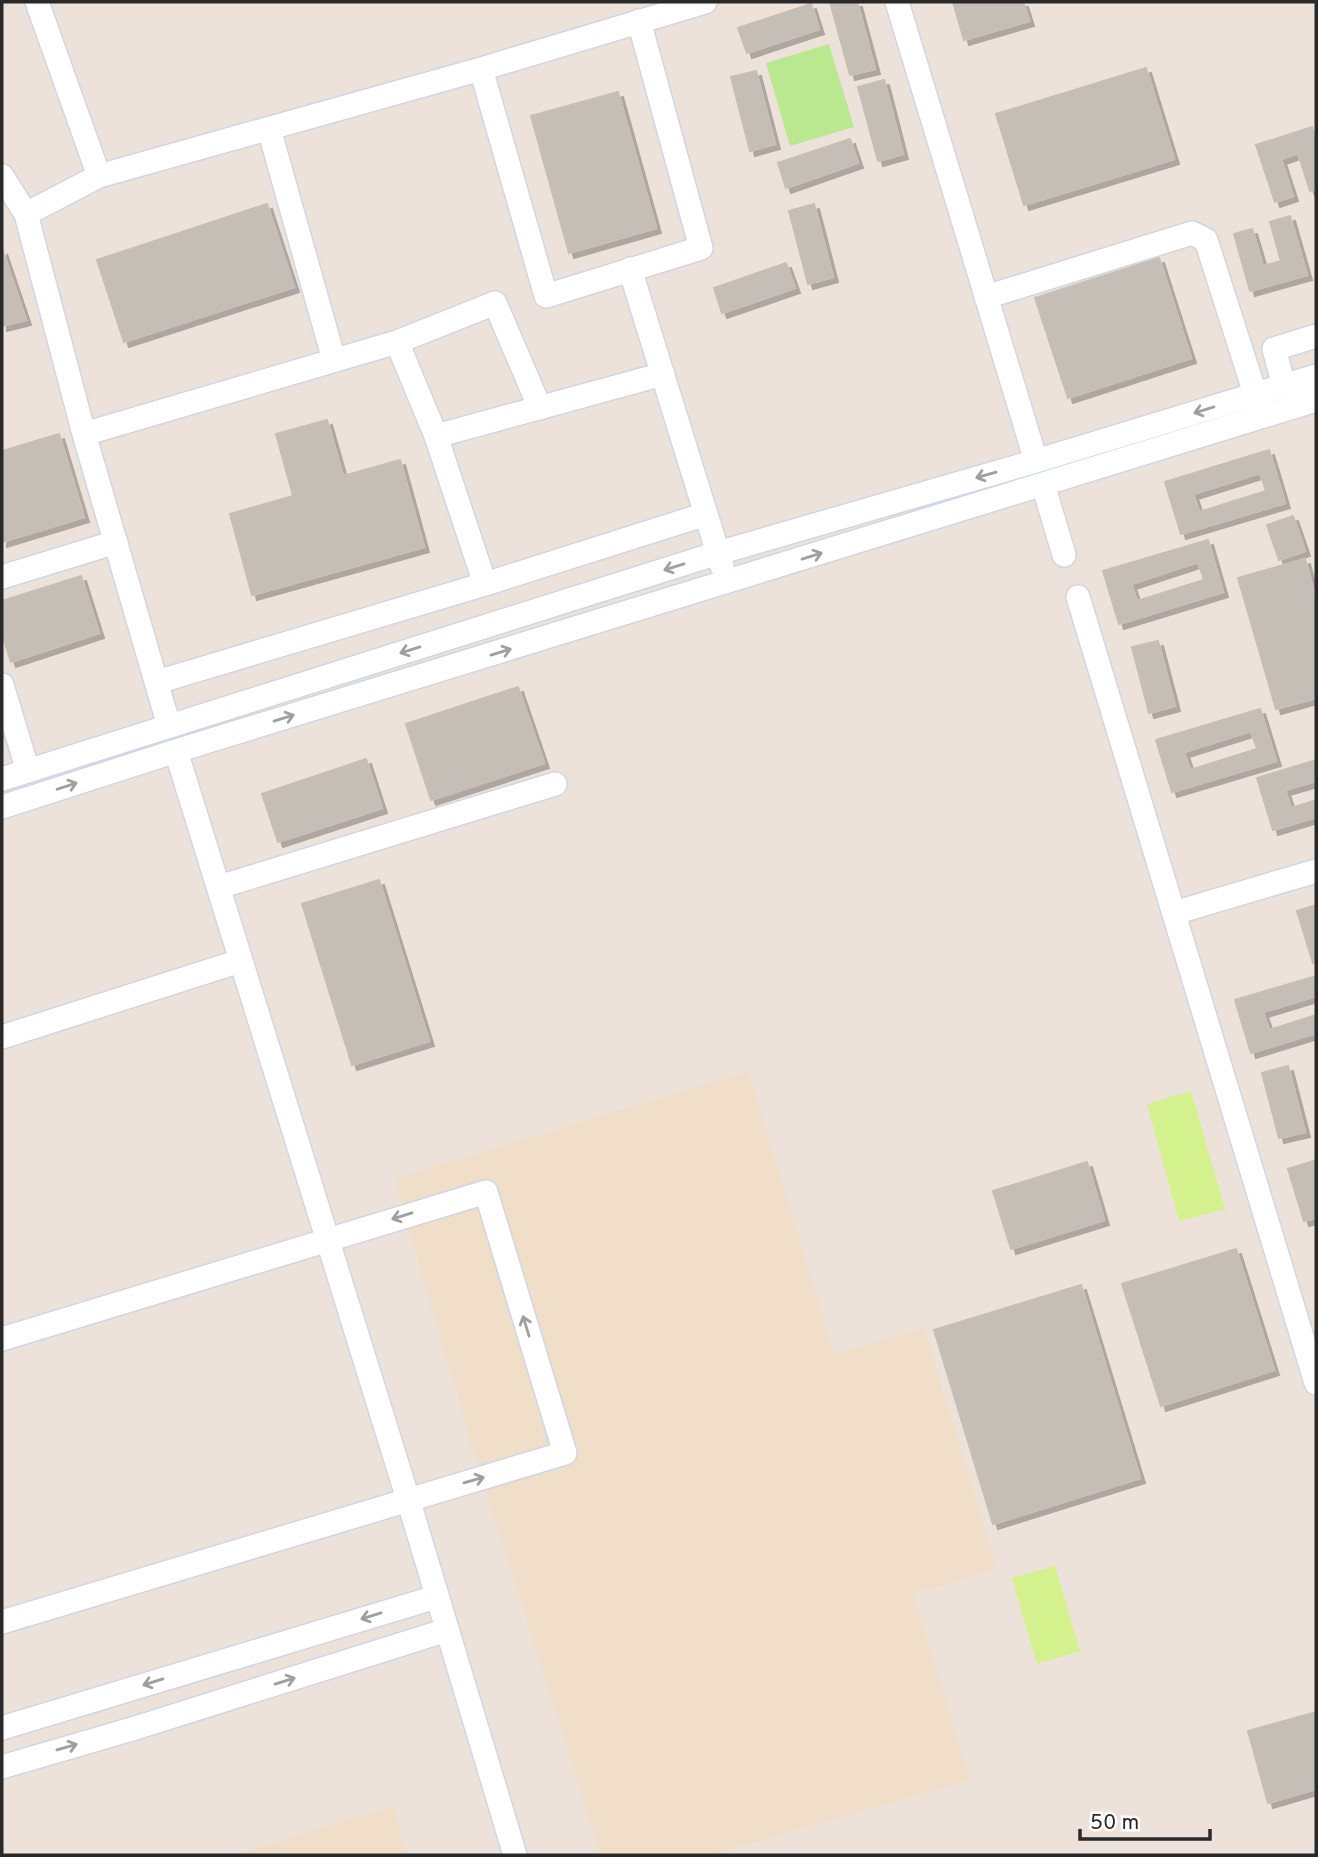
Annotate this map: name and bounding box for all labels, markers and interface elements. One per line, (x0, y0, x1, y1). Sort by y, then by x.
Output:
one-way arrow (1193, 404, 1215, 417)
one-way arrow (975, 470, 997, 483)
one-way arrow (801, 549, 823, 561)
one-way arrow (663, 562, 685, 575)
one-way arrow (490, 644, 512, 657)
one-way arrow (399, 645, 421, 658)
one-way arrow (272, 710, 294, 723)
one-way arrow (55, 779, 77, 792)
one-way arrow (391, 1211, 413, 1224)
one-way arrow (519, 1315, 532, 1337)
one-way arrow (462, 1473, 484, 1486)
one-way arrow (360, 1611, 382, 1624)
one-way arrow (273, 1674, 295, 1687)
one-way arrow (142, 1677, 164, 1690)
one-way arrow (55, 1740, 78, 1753)
scale bar (1080, 1798, 1210, 1842)
text: 50 m (1090, 1810, 1139, 1837)

